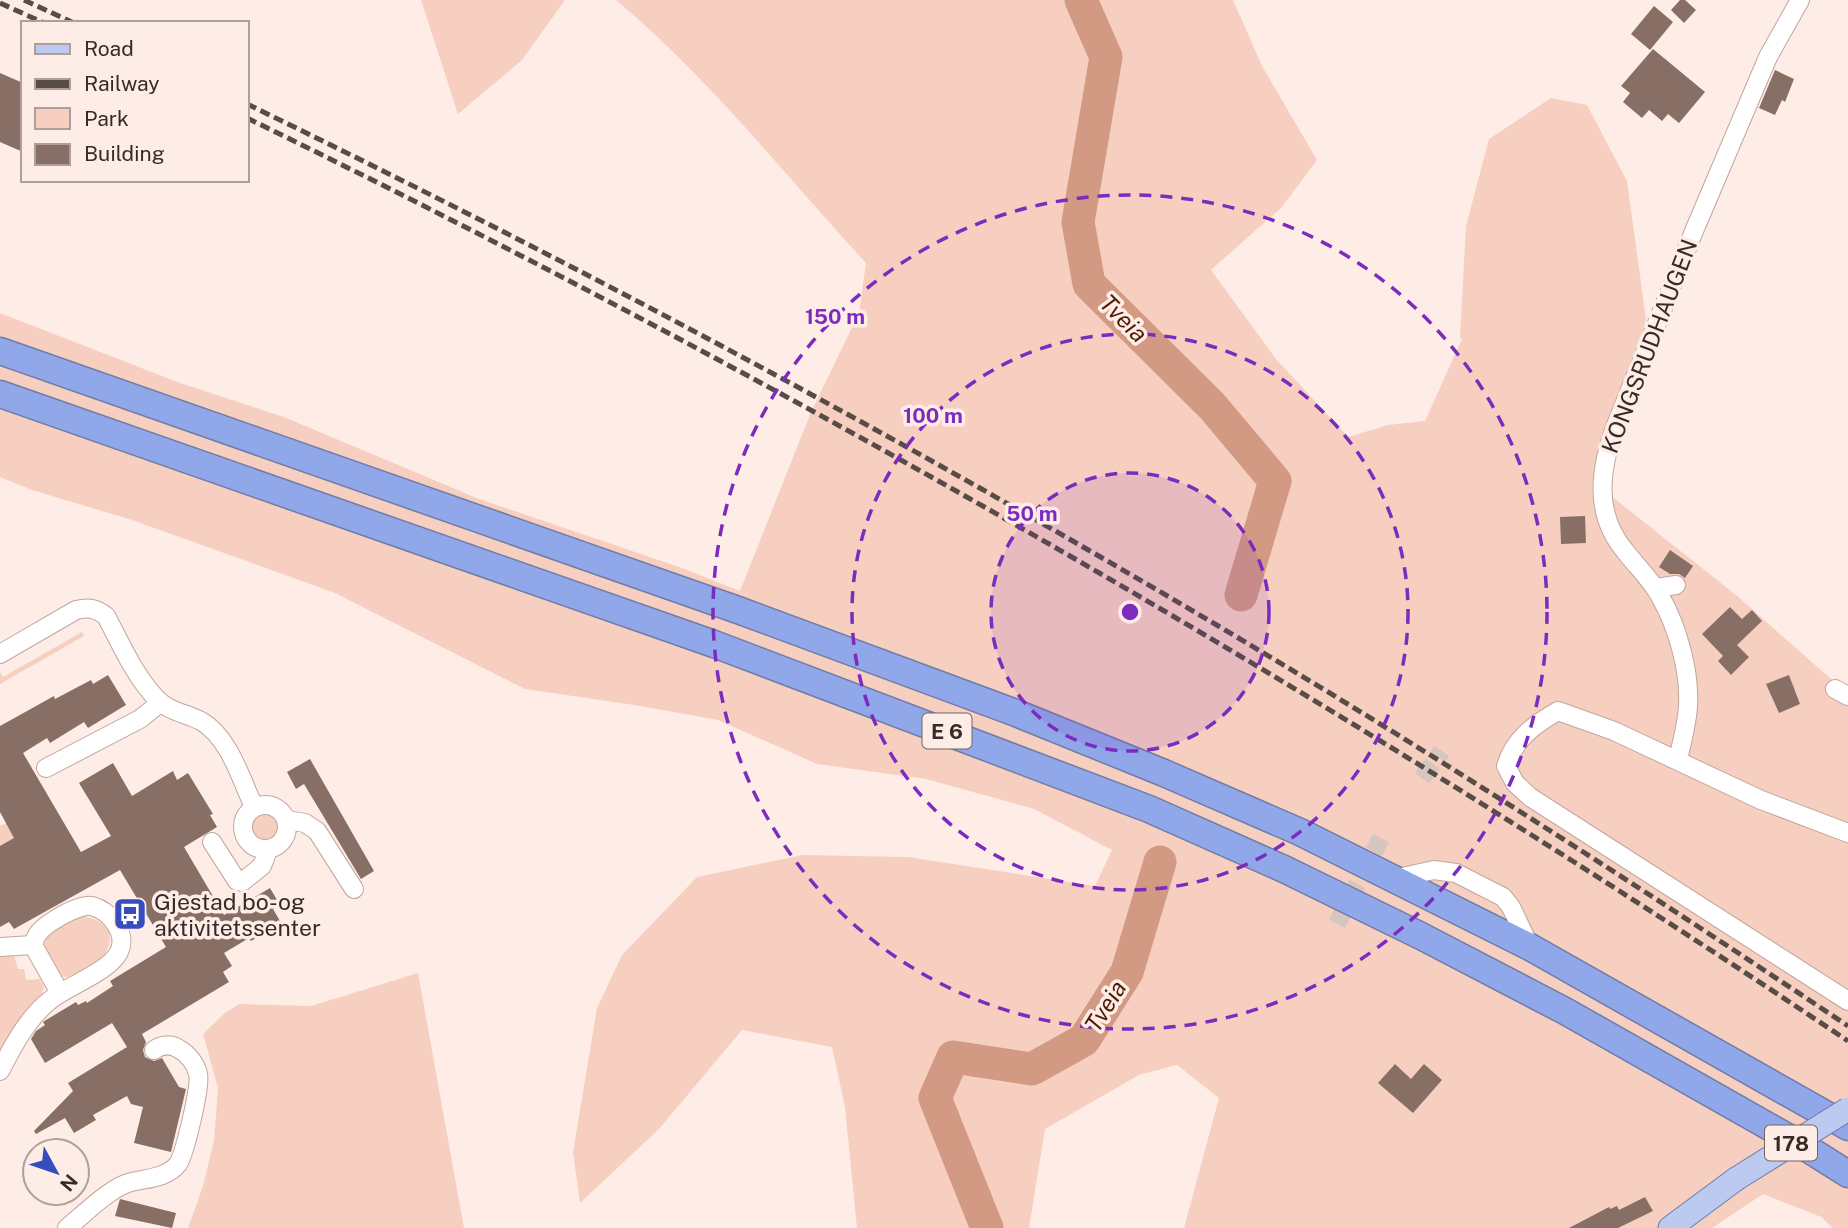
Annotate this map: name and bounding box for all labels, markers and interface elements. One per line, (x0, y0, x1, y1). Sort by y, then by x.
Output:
legend (21, 21, 248, 182)
text: Road (84, 36, 134, 61)
text: Railway (84, 71, 160, 96)
text: Park (84, 106, 129, 131)
text: Building (84, 141, 165, 166)
street label: KONGSRUDHAUGEN (1596, 235, 1702, 457)
water label: Tveia (1094, 288, 1154, 348)
text: 150 m (805, 304, 865, 329)
text: 100 m (903, 403, 963, 428)
text: 50 m (1006, 501, 1058, 526)
centre of rings (1118, 600, 1142, 624)
road number: E 6 (922, 714, 972, 748)
place label: Gjestad bo-og aktivitetssenter (154, 888, 321, 941)
bus stop icon: Gjestad bo-og aktivitetssenter (111, 895, 149, 933)
water label: Tveia (1078, 975, 1132, 1037)
road number: 178 (1765, 1126, 1817, 1160)
north arrow (21, 1137, 91, 1207)
text: N (56, 1170, 82, 1196)

